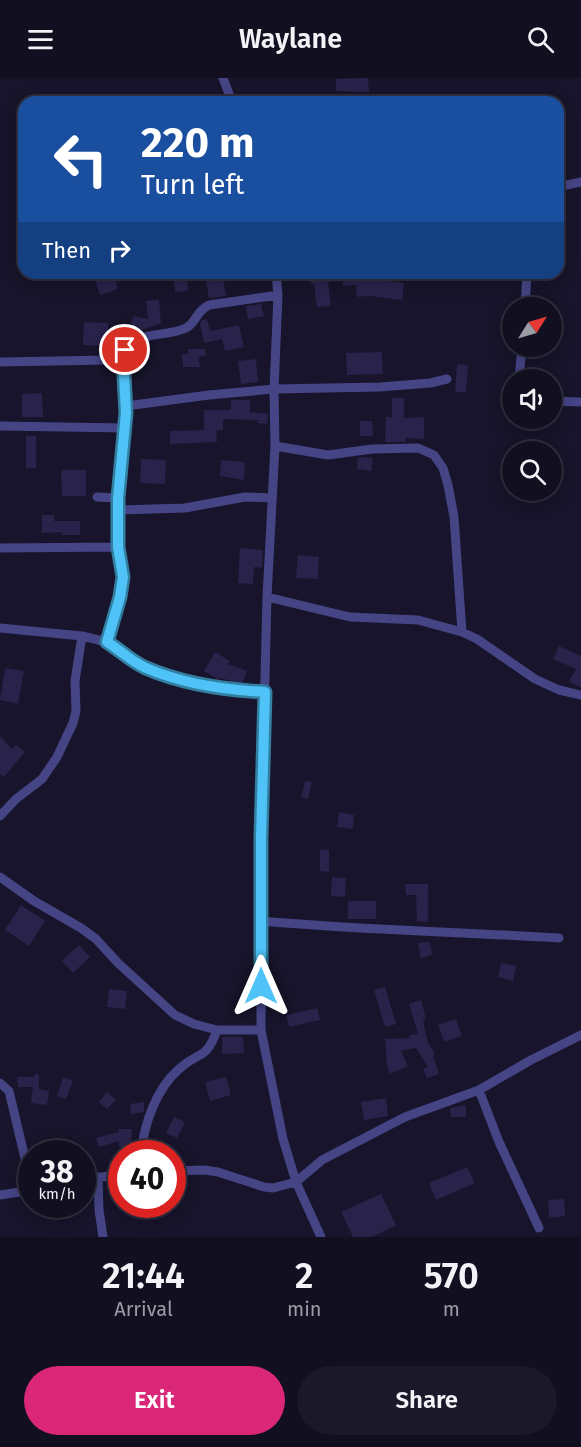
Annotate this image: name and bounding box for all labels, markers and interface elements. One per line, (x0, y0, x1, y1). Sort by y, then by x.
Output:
icon: menu (24, 23, 57, 56)
text: Waylane (239, 23, 342, 55)
icon: search (524, 23, 557, 56)
text: 220 m (141, 118, 254, 168)
icon: left (42, 120, 120, 198)
text: Turn left (141, 169, 244, 201)
icon: right (103, 234, 136, 267)
text: Then (42, 237, 91, 264)
north arrow (502, 297, 562, 357)
map controls (502, 297, 562, 501)
pin (99, 324, 150, 375)
icon: arrive (108, 333, 141, 366)
button: sound (502, 369, 562, 429)
button: search (502, 441, 562, 501)
position arrow (229, 954, 293, 1018)
speed limit sign: 40 (108, 1140, 186, 1218)
text: 38 (40, 1154, 74, 1190)
text: km/h (38, 1185, 76, 1203)
text: 21:44 (102, 1254, 185, 1298)
text: 2 (295, 1254, 313, 1298)
text: 570 (424, 1254, 479, 1298)
text: Arrival (114, 1297, 173, 1321)
text: min (287, 1297, 322, 1321)
text: m (443, 1297, 460, 1321)
button: Exit (24, 1366, 285, 1435)
button: Share (297, 1366, 557, 1435)

